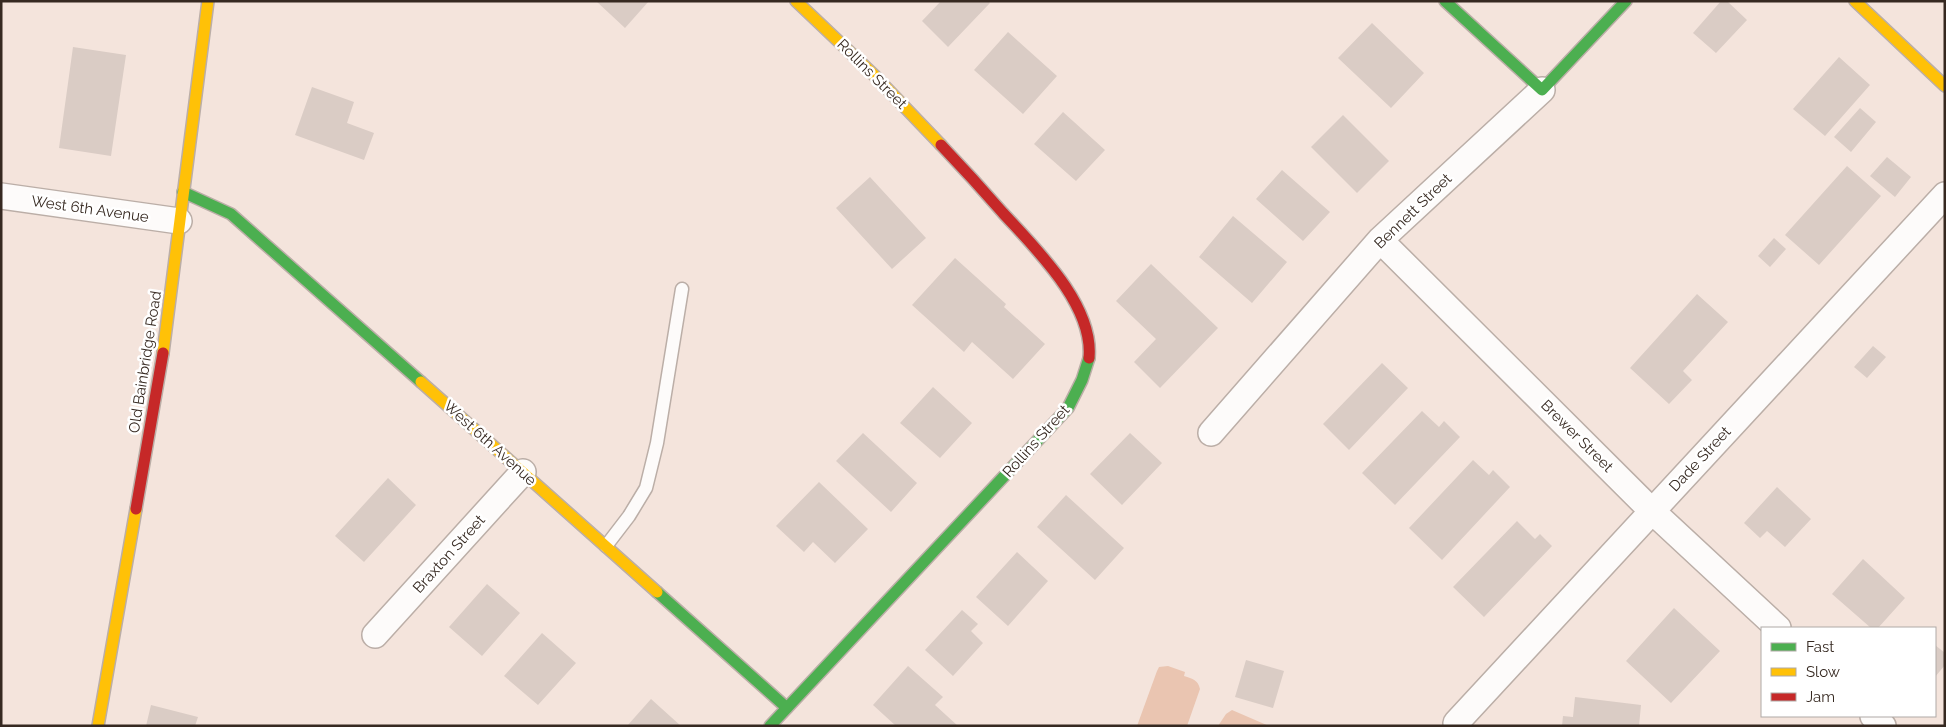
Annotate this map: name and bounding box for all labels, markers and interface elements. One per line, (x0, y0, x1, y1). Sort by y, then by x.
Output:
street label: Rollins Street (833, 35, 911, 113)
street label: Bennett Street (1371, 170, 1455, 252)
street label: West 6th Avenue (30, 192, 150, 226)
street label: Old Bainbridge Road (125, 290, 165, 434)
street label: Brewer Street (1537, 396, 1617, 476)
street label: West 6th Avenue (440, 397, 540, 489)
street label: Rollins Street (999, 401, 1073, 481)
street label: Dade Street (1665, 423, 1735, 495)
street label: Braxton Street (409, 511, 489, 597)
legend (1761, 627, 1936, 717)
text: Fast (1806, 638, 1834, 656)
text: Slow (1806, 663, 1840, 681)
text: Jam (1806, 688, 1835, 706)

